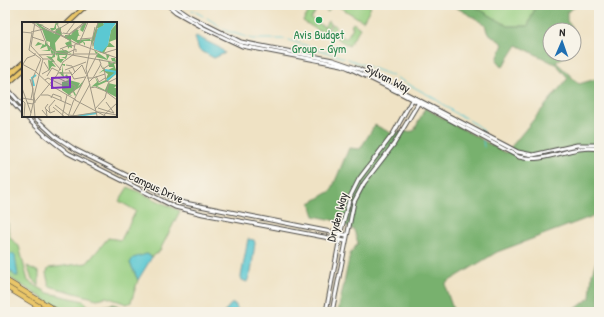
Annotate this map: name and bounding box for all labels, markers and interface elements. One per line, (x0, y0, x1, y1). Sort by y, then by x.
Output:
marker: Avis Budget Group - Gym (314, 15, 324, 25)
inset map (22, 22, 117, 117)
north arrow (542, 22, 582, 62)
text: N (559, 25, 566, 39)
place label: Avis Budget Group - Gym (292, 26, 346, 57)
street label: Sylvan Way (362, 59, 414, 97)
street label: Campus Drive (126, 167, 187, 207)
street label: Dryden Way (322, 191, 352, 243)

